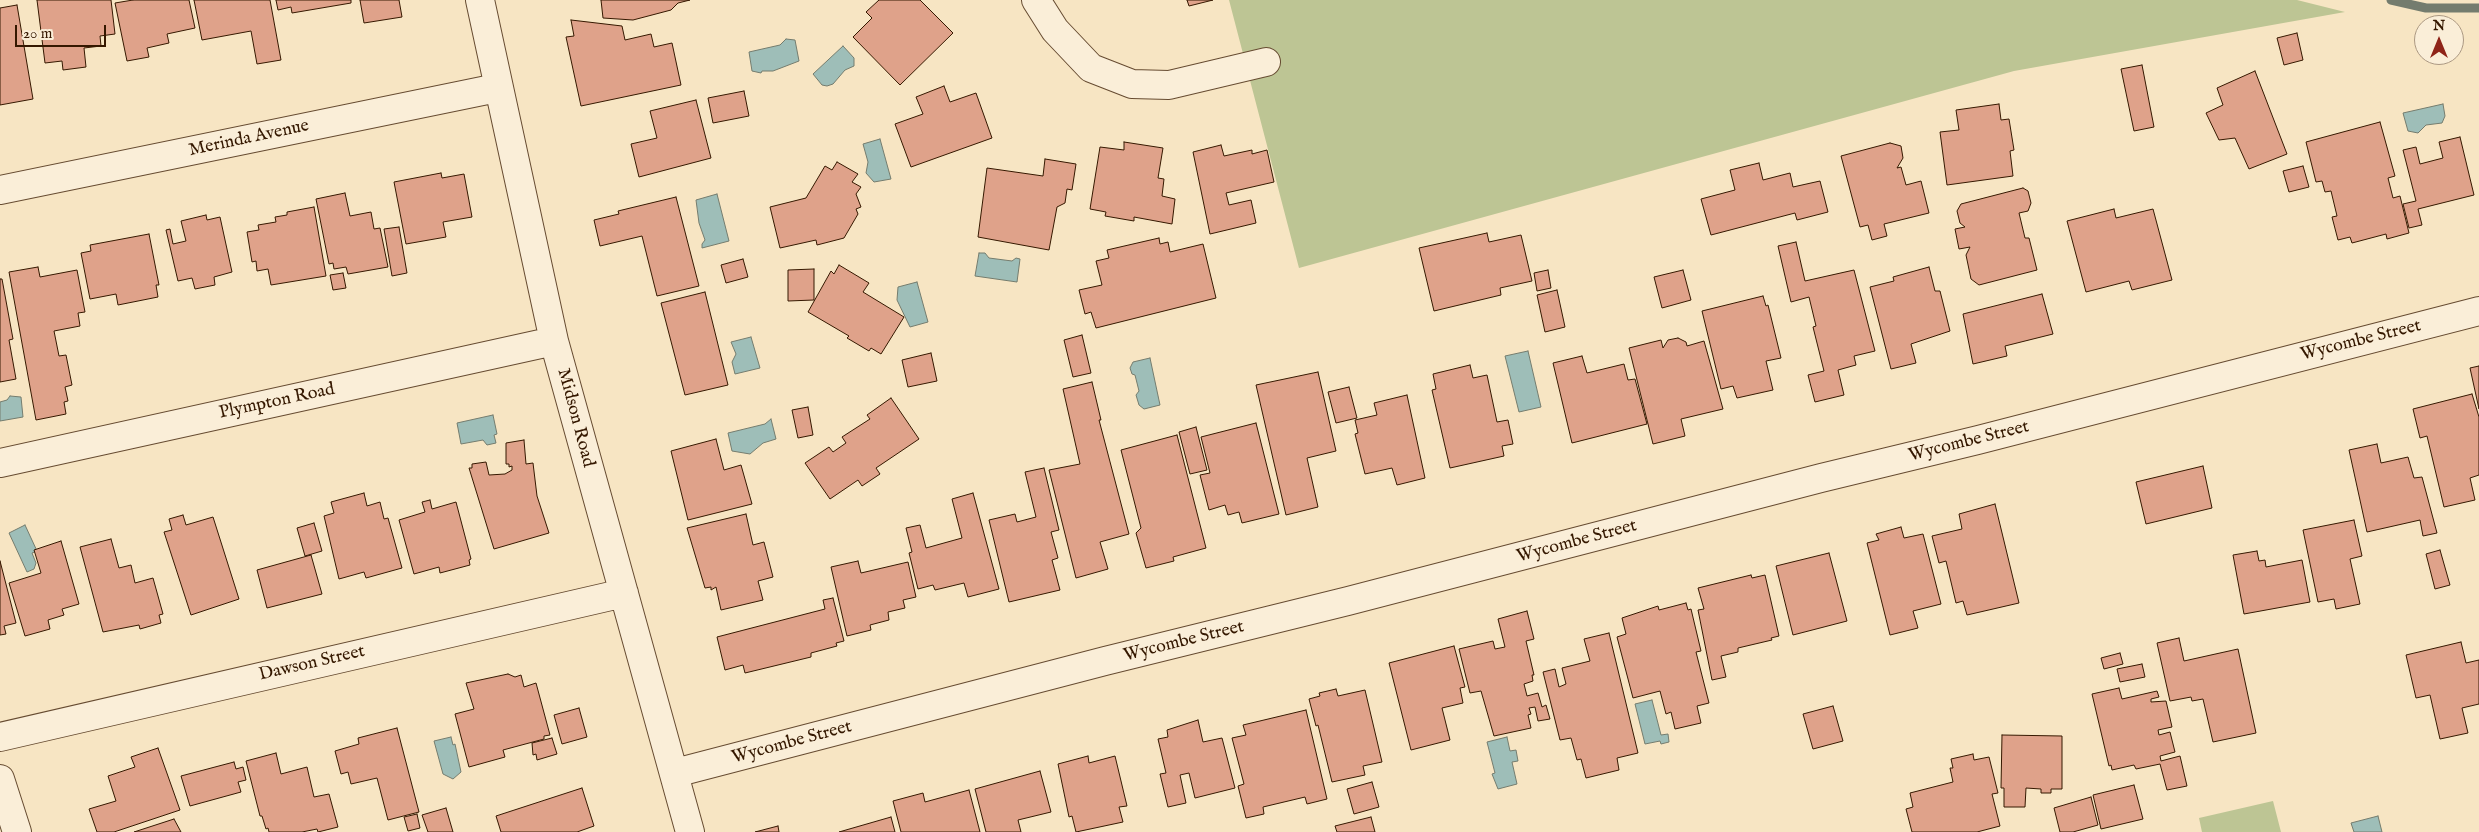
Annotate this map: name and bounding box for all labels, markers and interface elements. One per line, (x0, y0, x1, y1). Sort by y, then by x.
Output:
scale bar (18, 15, 109, 47)
north arrow (2414, 15, 2464, 65)
text: N (2433, 17, 2445, 35)
text: 20 m (23, 24, 52, 43)
street label: Merinda Avenue (187, 116, 311, 162)
street label: Wycombe Street (2299, 316, 2423, 366)
street label: Midson Road (551, 366, 599, 470)
street label: Plympton Road (217, 379, 337, 425)
street label: Wycombe Street (1907, 417, 2031, 467)
street label: Wycombe Street (1515, 516, 1639, 568)
street label: Wycombe Street (1122, 617, 1246, 667)
street label: Dawson Street (257, 641, 367, 687)
street label: Wycombe Street (730, 717, 854, 769)

